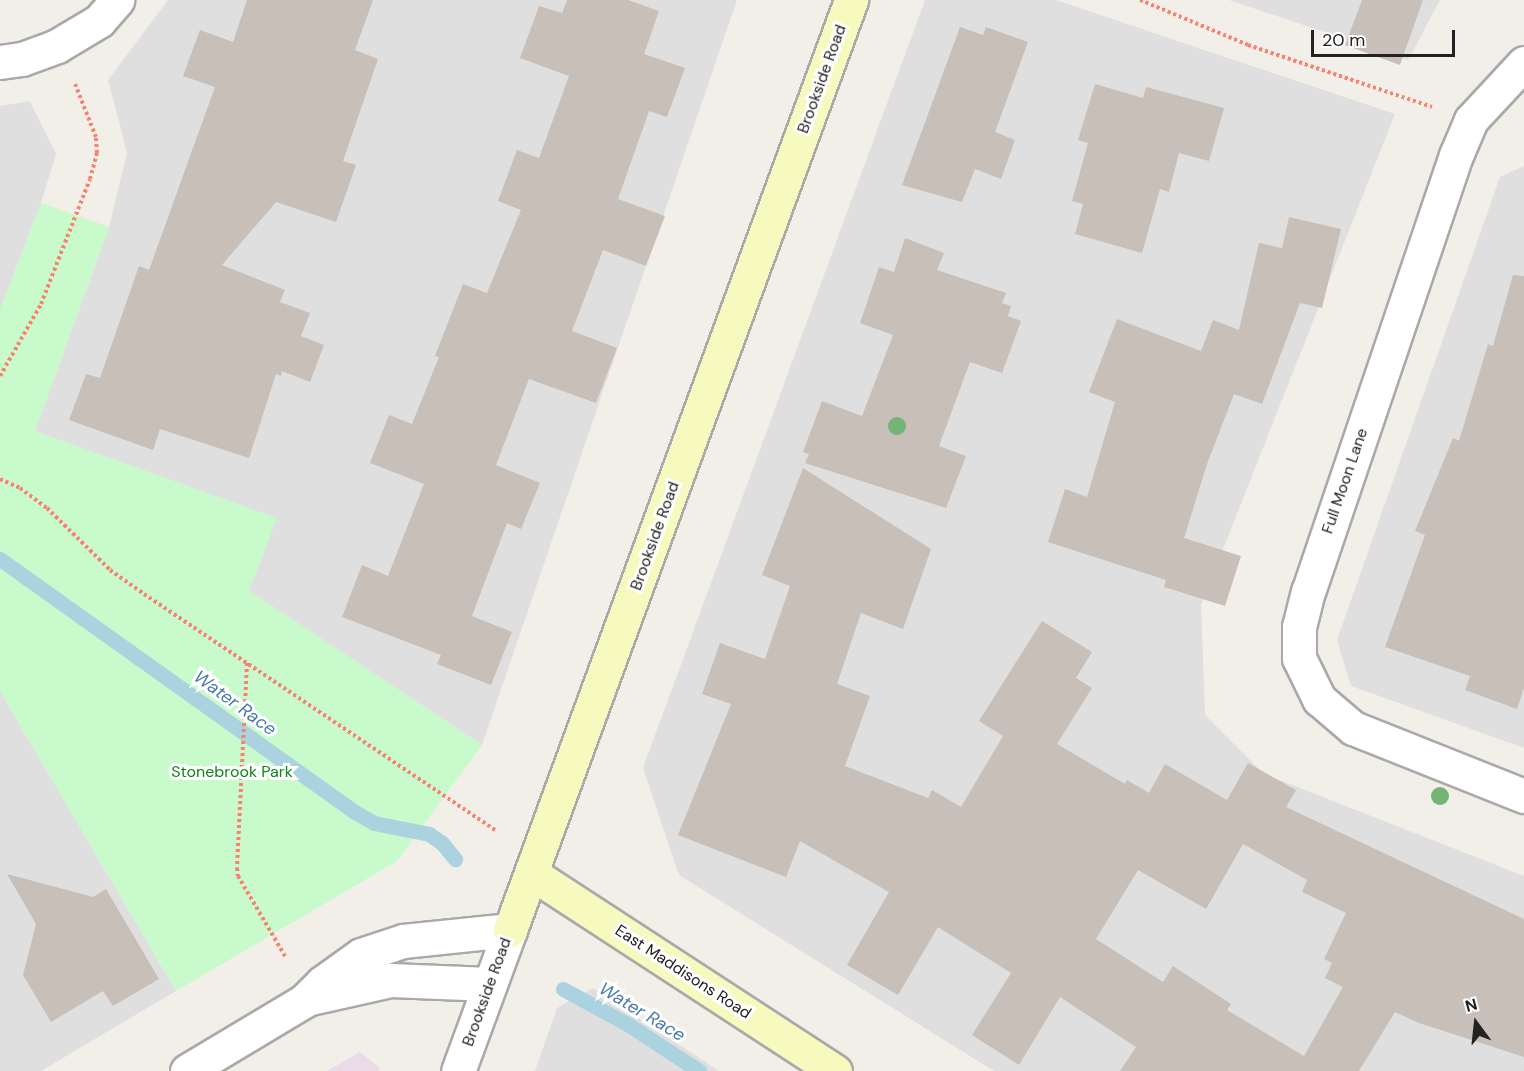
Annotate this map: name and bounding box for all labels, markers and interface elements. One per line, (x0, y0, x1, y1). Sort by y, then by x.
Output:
scale bar (1314, 18, 1458, 56)
street label: Brookside Road (793, 22, 851, 136)
text: 20 m (1322, 28, 1365, 52)
street label: Full Moon Lane (1318, 426, 1372, 536)
street label: Brookside Road (626, 479, 684, 593)
water label: Water Race (190, 666, 280, 740)
park label: Stonebrook Park (171, 762, 293, 782)
street label: East Maddisons Road (611, 921, 755, 1023)
street label: Brookside Road (458, 935, 516, 1049)
water label: Water Race (595, 978, 689, 1046)
north arrow (1446, 993, 1506, 1053)
text: N (1463, 993, 1480, 1017)

